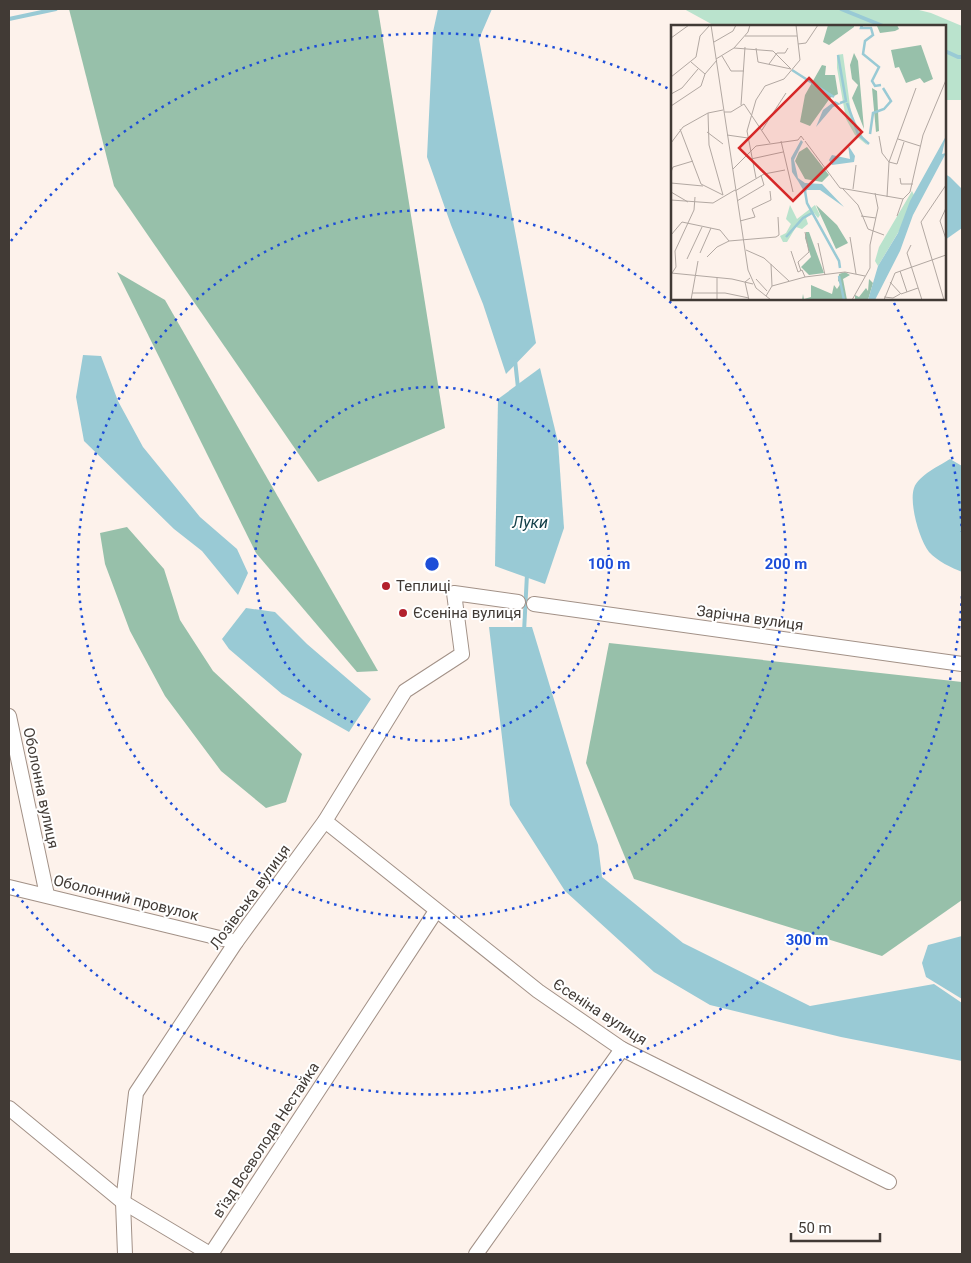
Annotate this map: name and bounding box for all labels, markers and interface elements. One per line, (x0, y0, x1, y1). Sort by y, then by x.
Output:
inset map (671, 25, 946, 300)
water label: Луки (511, 513, 548, 532)
centre of rings (423, 555, 441, 573)
text: 100 m (588, 555, 630, 573)
text: 200 m (765, 555, 807, 573)
place label: Теплиці (396, 577, 451, 595)
marker: Теплиці (380, 580, 392, 592)
street label: Зарічна вулиця (695, 602, 805, 634)
place label: Єсеніна вулиця (413, 604, 522, 622)
marker: Єсеніна вулиця (397, 607, 409, 619)
street label: Оболонна вулиця (19, 726, 63, 850)
street label: Лозівська вулиця (206, 841, 294, 953)
street label: Оболонний провулок (52, 871, 200, 925)
text: 300 m (786, 931, 828, 949)
street label: Єсеніна вулиця (550, 975, 650, 1049)
street label: в’їзд Всеволода Нестайка (209, 1059, 323, 1221)
scale bar (791, 1210, 880, 1242)
text: 50 m (798, 1219, 832, 1237)

